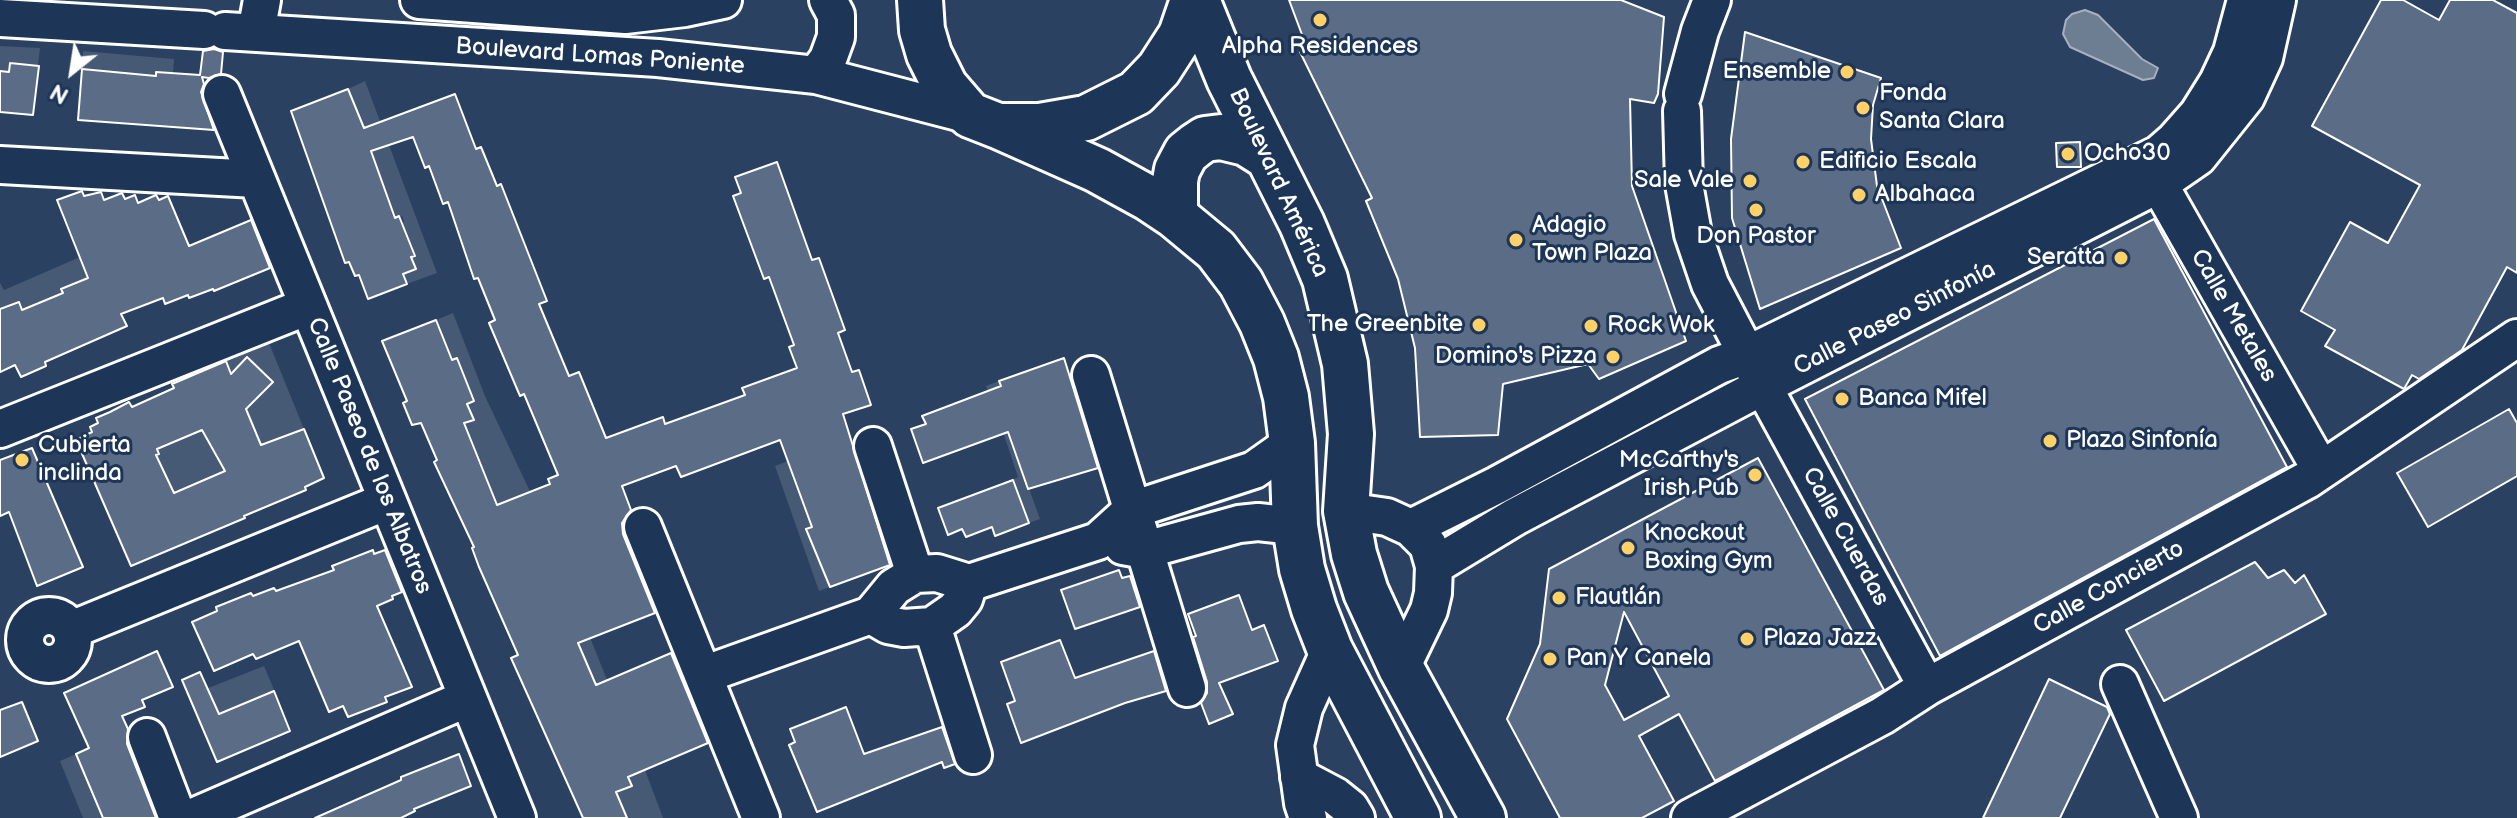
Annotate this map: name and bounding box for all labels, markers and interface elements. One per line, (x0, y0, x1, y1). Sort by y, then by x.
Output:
marker: Alpha Residences (1311, 11, 1329, 29)
north arrow (32, 32, 112, 112)
street label: Boulevard Lomas Poniente (454, 33, 746, 81)
place label: Alpha Residences (1222, 33, 1418, 61)
place label: Ensemble (1723, 58, 1831, 86)
marker: Ensemble (1838, 63, 1856, 81)
text: N (46, 77, 74, 109)
place label: Fonda Santa Clara (1879, 80, 2005, 136)
street label: Boulevard América (1222, 84, 1334, 282)
marker: Fonda Santa Clara (1854, 99, 1872, 117)
place label: Ocho30 (2084, 140, 2170, 168)
marker: Ocho30 (2059, 145, 2077, 163)
place label: Edificio Escala (1819, 148, 1977, 176)
marker: Edificio Escala (1794, 153, 1812, 171)
place label: Sale Vale (1634, 167, 1734, 195)
marker: Sale Vale (1741, 172, 1759, 190)
place label: Albahaca (1875, 181, 1975, 209)
marker: Albahaca (1850, 186, 1868, 204)
marker: Don Pastor (1747, 201, 1765, 219)
place label: Adagio Town Plaza (1532, 212, 1652, 268)
place label: Don Pastor (1696, 223, 1816, 251)
marker: Adagio Town Plaza (1507, 231, 1525, 249)
place label: Seratta (2027, 244, 2105, 272)
street label: Calle Metales (2183, 245, 2283, 387)
marker: Seratta (2112, 249, 2130, 267)
street label: Calle Paseo Sinfonía (1789, 256, 2001, 382)
place label: The Greenbite (1307, 311, 1463, 339)
place label: Rock Wok (1607, 312, 1715, 340)
street label: Calle Paseo de los Albatros (300, 314, 438, 598)
marker: The Greenbite (1470, 316, 1488, 334)
marker: Rock Wok (1582, 317, 1600, 335)
place label: Domino's Pizza (1435, 343, 1597, 371)
marker: Domino's Pizza (1604, 348, 1622, 366)
place label: Banca Mifel (1858, 385, 1987, 413)
marker: Banca Mifel (1833, 390, 1851, 408)
place label: Plaza Sinfonía (2066, 427, 2218, 455)
place label: Cubierta inclinda (38, 432, 131, 488)
marker: Plaza Sinfonía (2041, 432, 2059, 450)
place label: McCarthy's Irish Pub (1619, 447, 1739, 503)
marker: Cubierta inclinda (13, 451, 31, 469)
street label: Calle Cuerdas (1795, 463, 1895, 611)
marker: McCarthy's Irish Pub (1746, 466, 1764, 484)
place label: Knockout Boxing Gym (1644, 520, 1773, 576)
street label: Calle Concierto (2029, 535, 2189, 641)
marker: Knockout Boxing Gym (1619, 539, 1637, 557)
place label: Flautlán (1575, 584, 1661, 612)
marker: Flautlán (1550, 589, 1568, 607)
place label: Plaza Jazz (1763, 625, 1877, 653)
marker: Plaza Jazz (1738, 630, 1756, 648)
place label: Pan Y Canela (1566, 645, 1711, 673)
marker: Pan Y Canela (1541, 650, 1559, 668)

